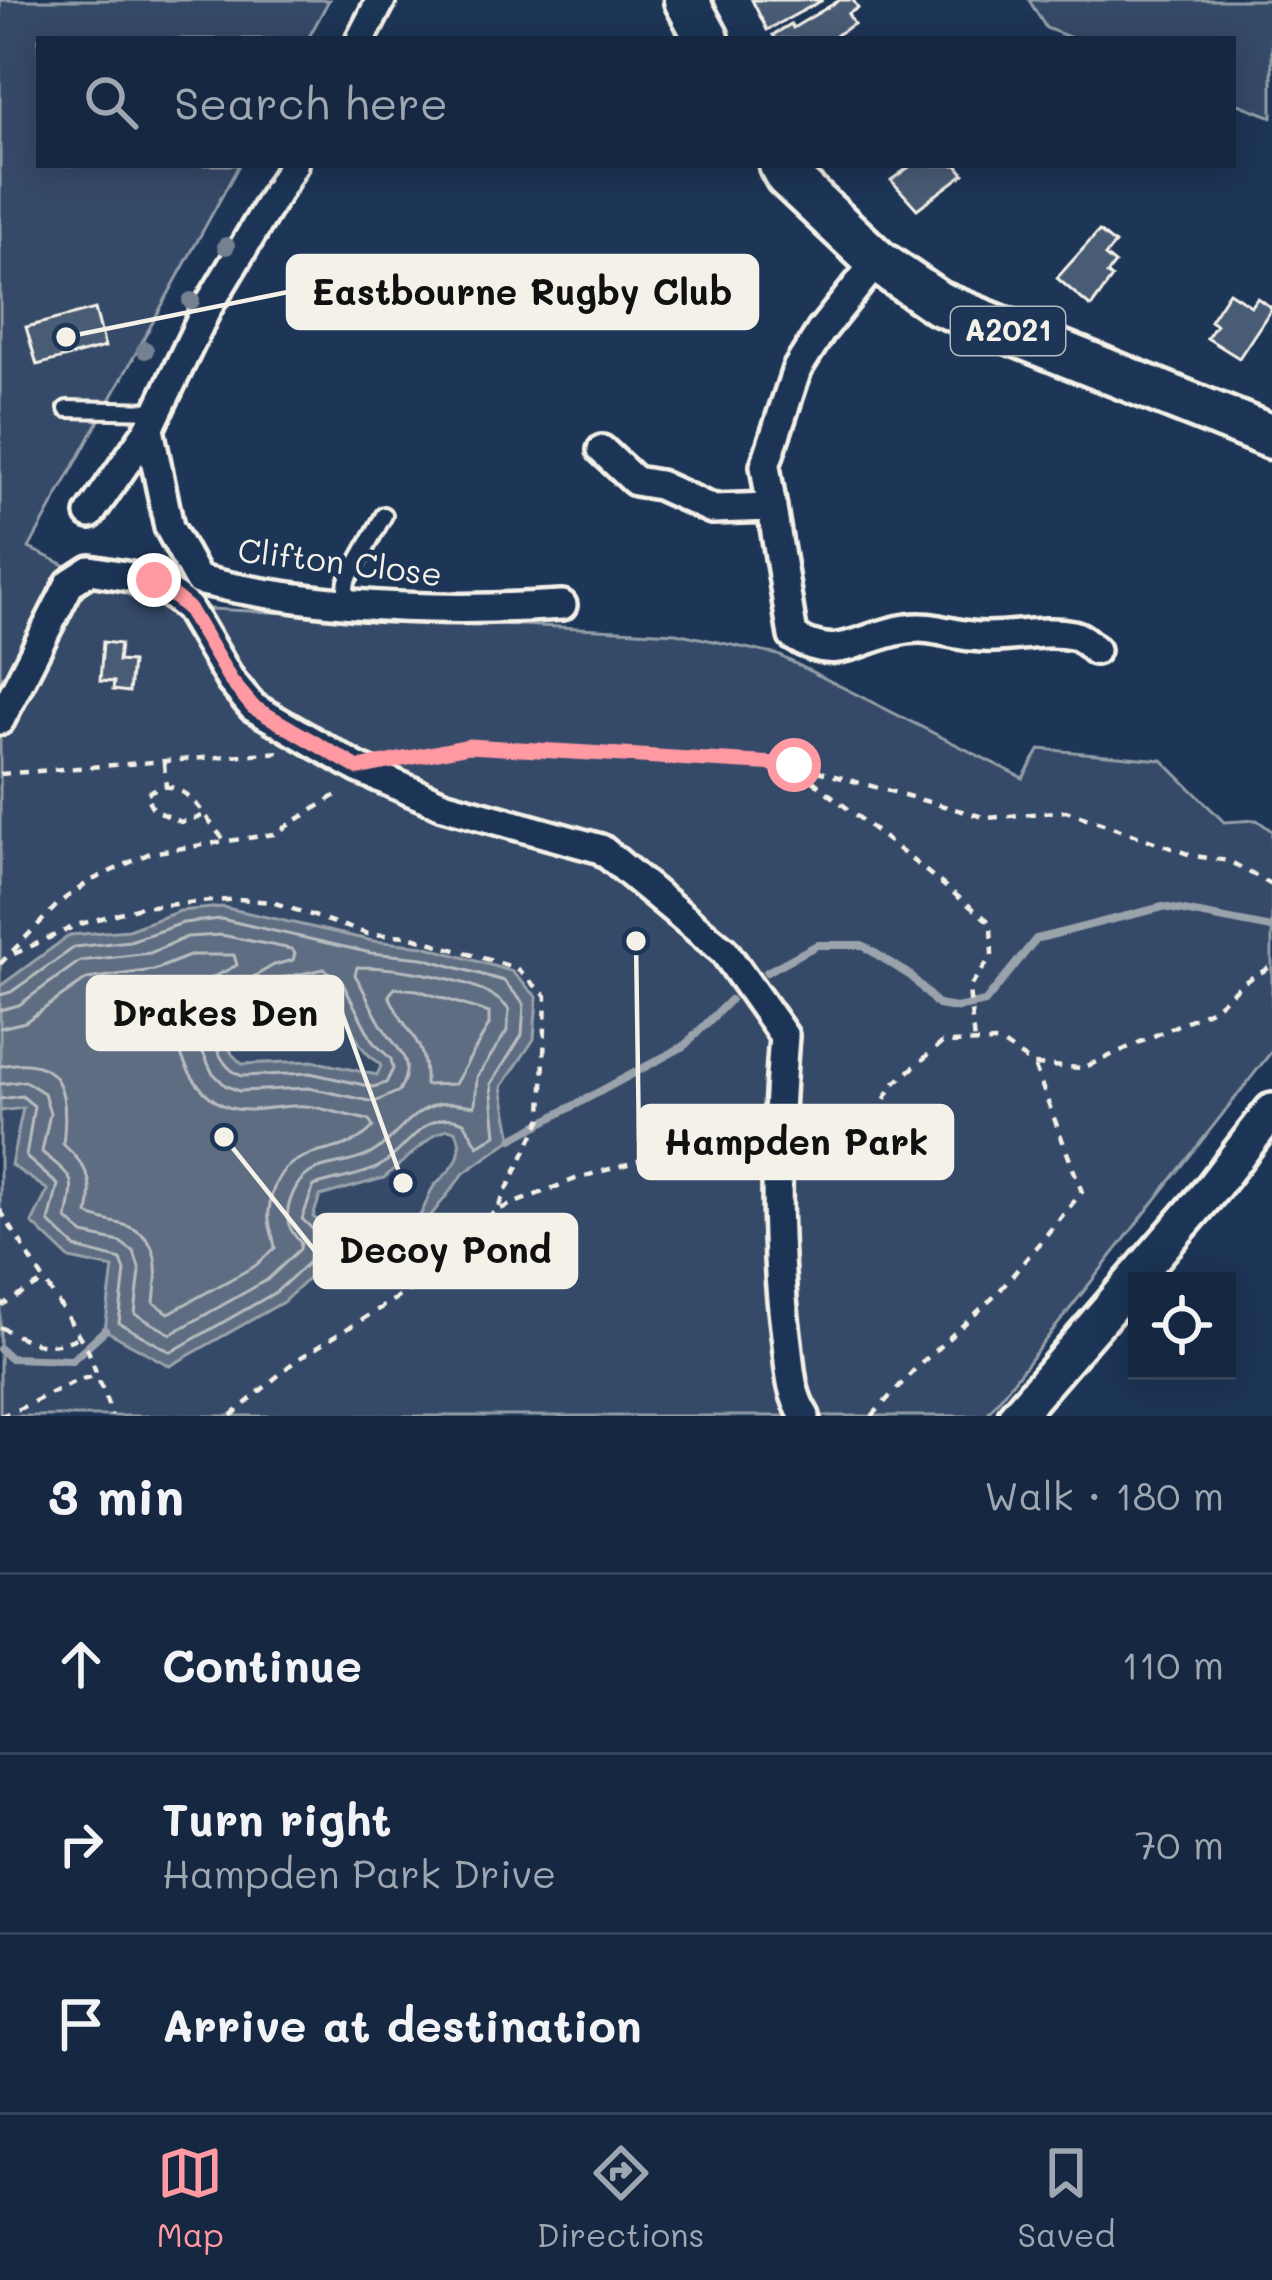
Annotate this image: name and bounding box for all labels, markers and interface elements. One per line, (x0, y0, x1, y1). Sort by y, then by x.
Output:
search box (36, 36, 1236, 168)
icon: search (78, 69, 144, 135)
text: Search here (174, 73, 448, 131)
callout: Eastbourne Rugby Club (288, 256, 757, 328)
text: Eastbourne Rugby Club (312, 267, 732, 315)
road number: A2021 (951, 307, 1065, 355)
street label: Clifton Close (236, 527, 445, 594)
route end (127, 553, 181, 607)
route start (767, 738, 821, 792)
callout: Drakes Den (88, 977, 342, 1049)
text: Drakes Den (112, 988, 318, 1035)
callout: Hampden Park (639, 1106, 952, 1178)
text: Hampden Park (663, 1117, 929, 1164)
callout: Decoy Pond (315, 1215, 576, 1287)
text: Decoy Pond (338, 1225, 552, 1273)
map controls (1128, 1272, 1236, 1380)
button: locate (1128, 1272, 1236, 1380)
text: 3 min (48, 1461, 184, 1528)
text: Walk · 180 m (984, 1469, 1224, 1520)
icon: ahead (48, 1631, 114, 1697)
text: Continue (162, 1635, 362, 1693)
text: 110 m (1122, 1638, 1224, 1689)
text: Turn right (162, 1789, 391, 1847)
icon: right (48, 1811, 114, 1877)
text: 70 m (1135, 1818, 1224, 1869)
text: Hampden Park Drive (162, 1847, 556, 1898)
icon: arrive (48, 1991, 114, 2057)
text: Arrive at destination (162, 1995, 642, 2053)
tab: Map (157, 2140, 224, 2255)
tab: Directions (537, 2140, 704, 2255)
tab: Saved (1018, 2140, 1115, 2255)

